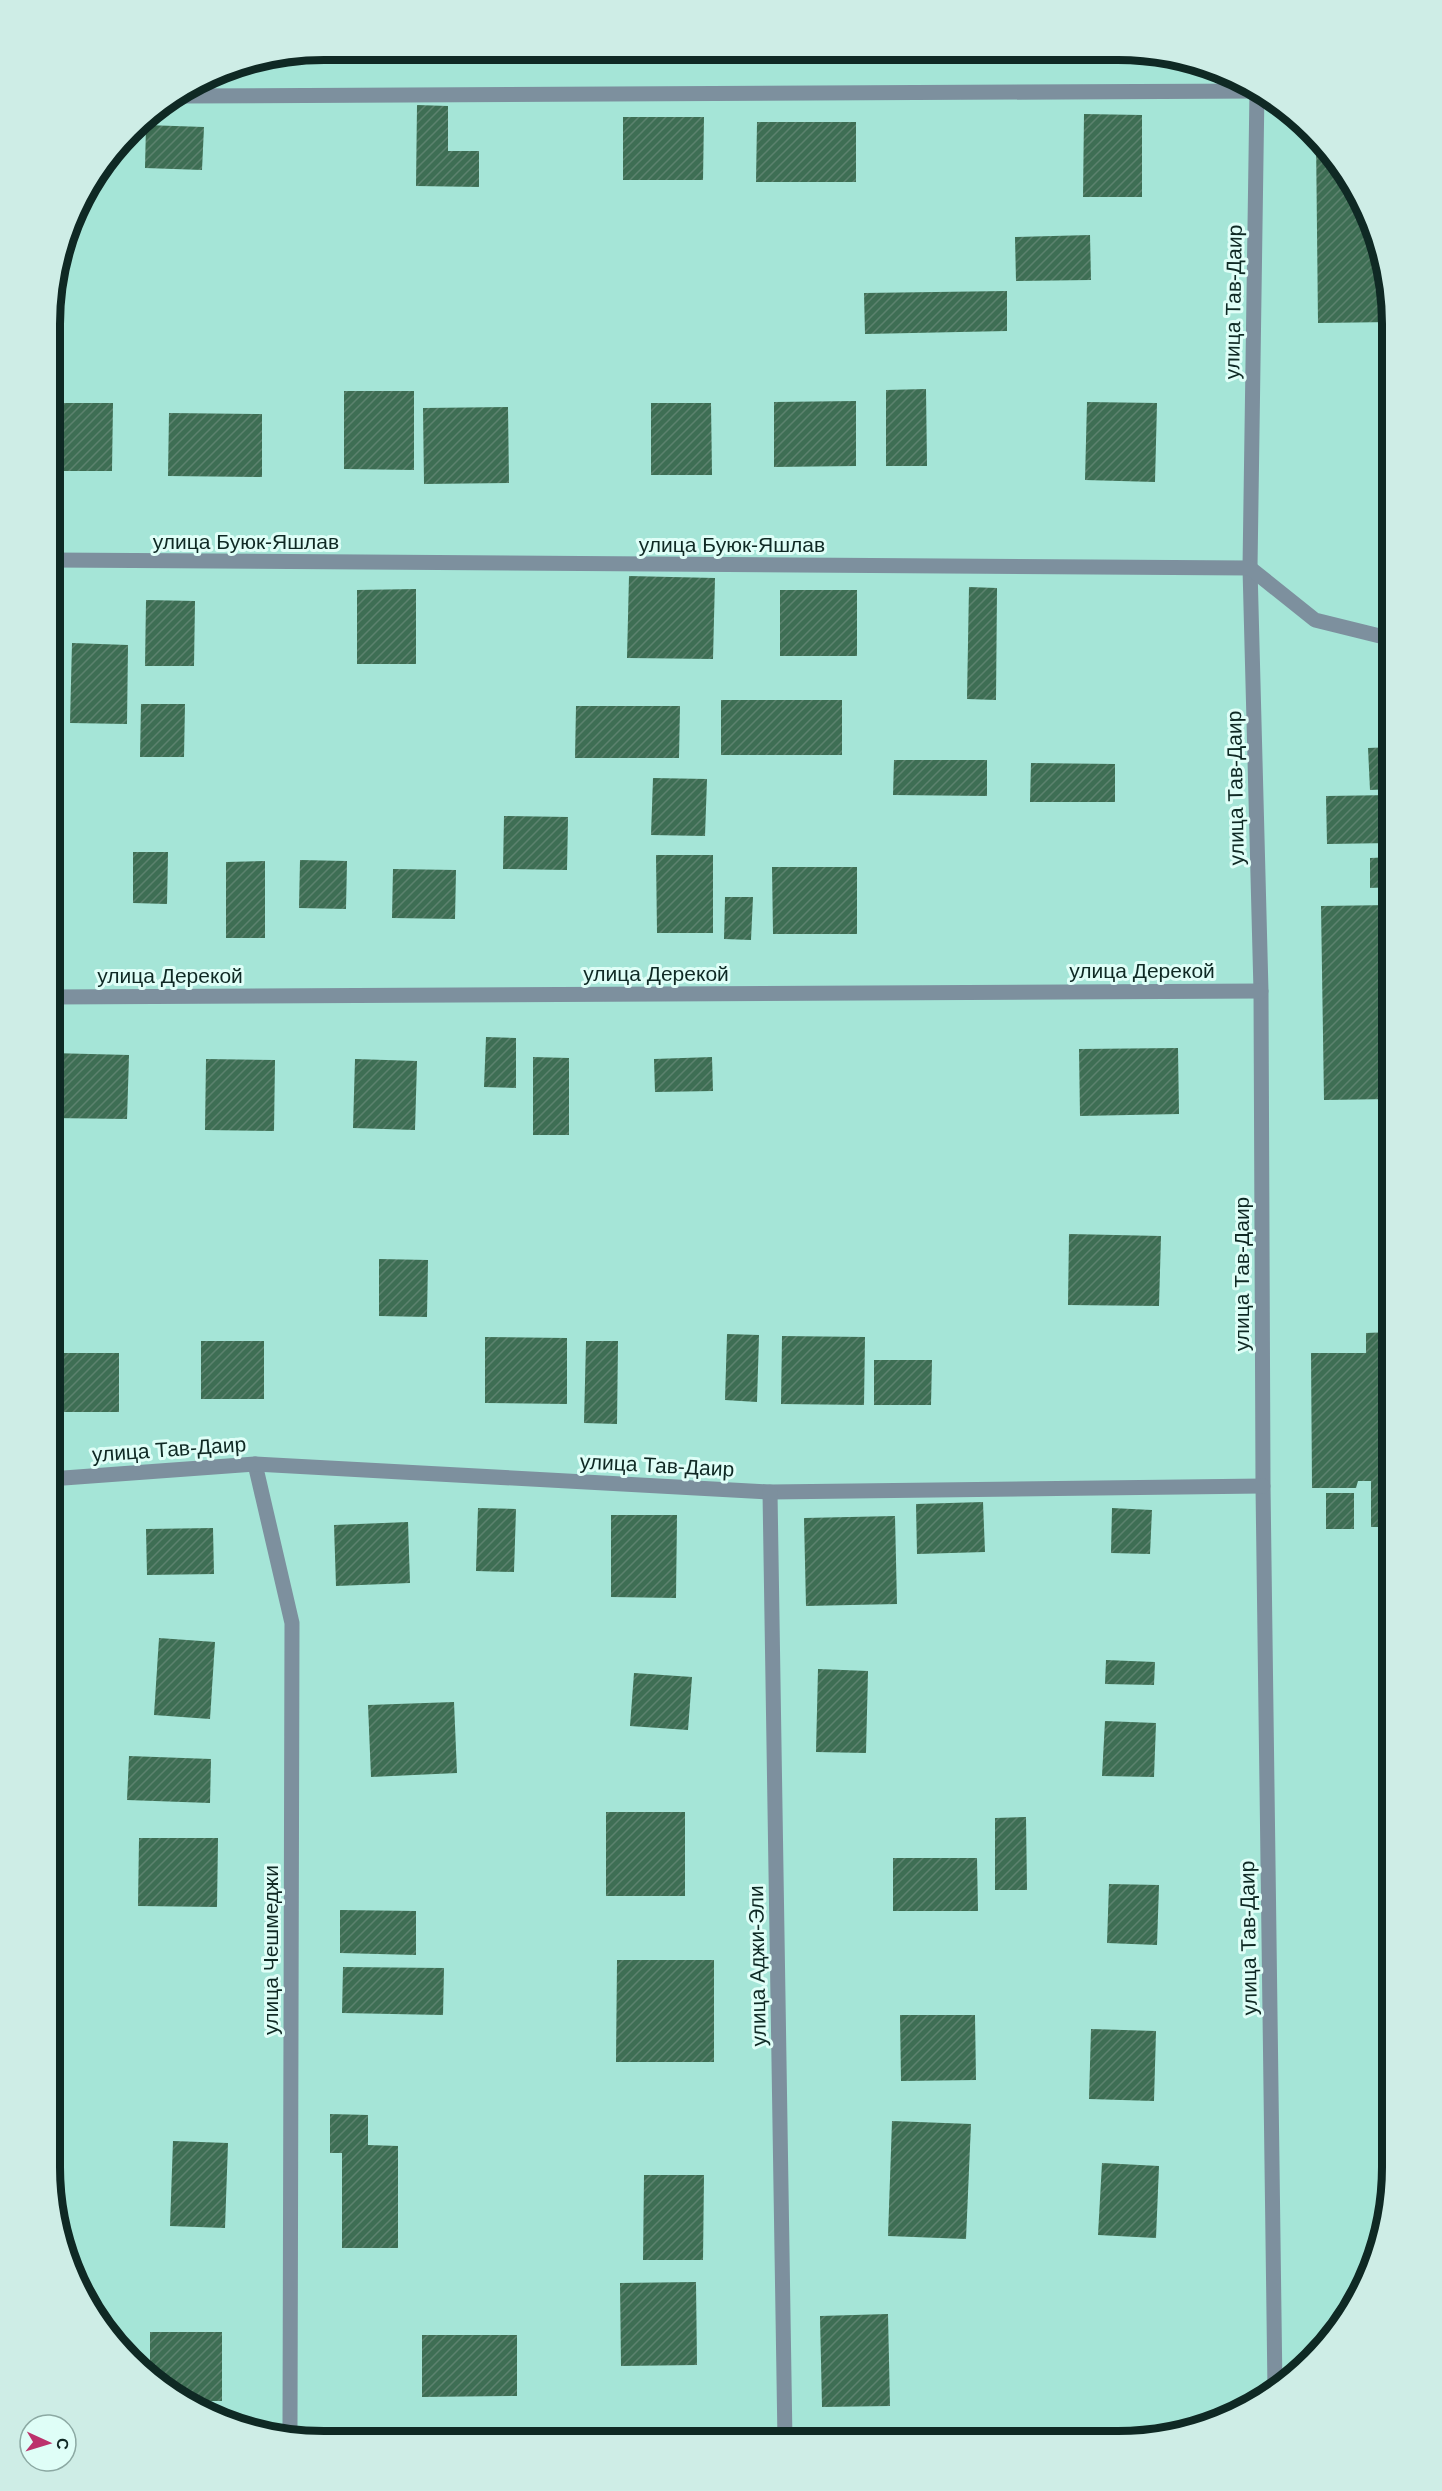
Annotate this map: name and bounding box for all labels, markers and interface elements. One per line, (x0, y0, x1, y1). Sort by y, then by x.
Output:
street label: улица Тав-Даир (1220, 225, 1246, 379)
street label: улица Буюк-Яшлав (153, 530, 339, 553)
street label: улица Буюк-Яшлав (639, 533, 825, 556)
street label: улица Тав-Даир (1222, 711, 1248, 865)
street label: улица Дерекой (1069, 959, 1215, 982)
street label: улица Дерекой (583, 962, 729, 985)
street label: улица Дерекой (97, 964, 243, 987)
street label: улица Тав-Даир (1230, 1197, 1253, 1351)
street label: улица Тав-Даир (91, 1432, 247, 1466)
street label: улица Тав-Даир (579, 1449, 735, 1481)
street label: улица Тав-Даир (1235, 1861, 1261, 2015)
street label: улица Чешмеджи (259, 1865, 282, 2035)
street label: улица Аджи-Эли (744, 1885, 770, 2047)
north arrow (18, 2413, 78, 2473)
text: С (54, 2438, 71, 2451)

